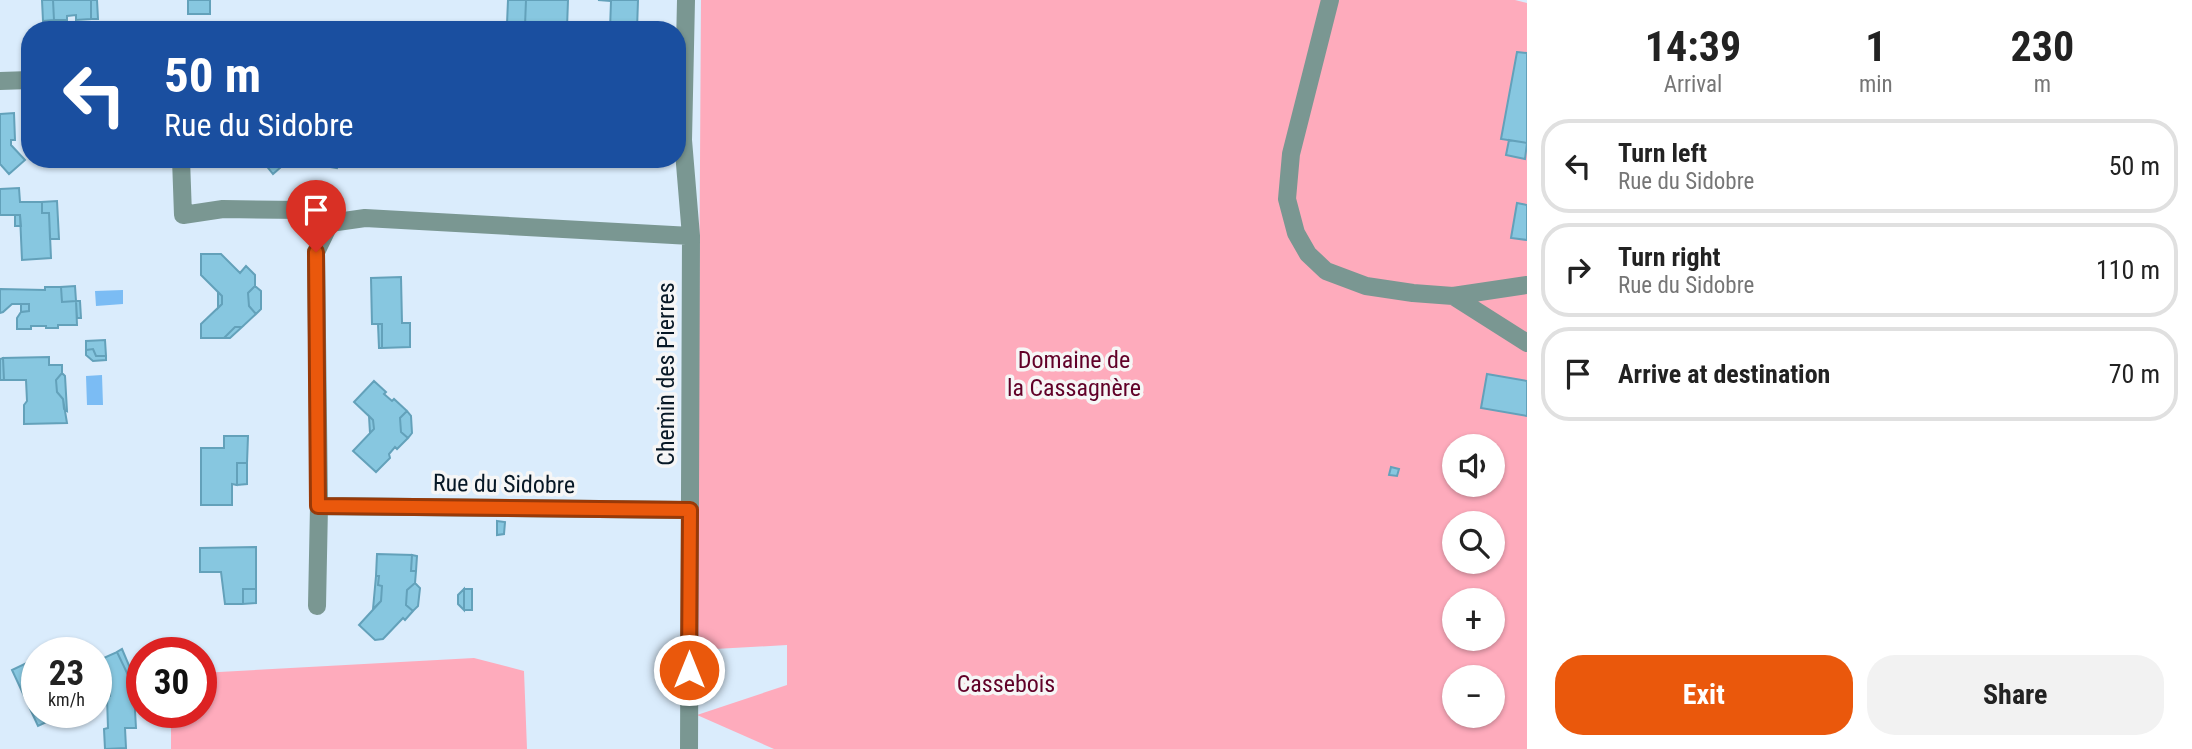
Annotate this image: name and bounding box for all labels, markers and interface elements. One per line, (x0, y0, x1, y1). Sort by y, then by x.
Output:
text: 14:39 (1645, 22, 1741, 71)
text: 1 (1865, 22, 1886, 71)
text: 230 (2010, 22, 2074, 71)
text: 50 m (164, 47, 261, 104)
icon: left (49, 49, 140, 140)
text: Arrival (1664, 71, 1722, 98)
text: min (1859, 71, 1893, 98)
text: m (2034, 71, 2051, 98)
text: Rue du Sidobre (164, 106, 354, 144)
text: Turn left (1618, 138, 1707, 168)
icon: left (1559, 147, 1597, 185)
text: 50 m (2109, 151, 2160, 181)
text: Rue du Sidobre (1618, 168, 1754, 195)
pin (286, 180, 346, 252)
icon: arrive (297, 191, 335, 229)
text: Turn right (1618, 242, 1720, 272)
icon: right (1559, 251, 1597, 289)
text: 110 m (2096, 255, 2160, 285)
text: Rue du Sidobre (1618, 272, 1754, 299)
street label: Chemin des Pierres (652, 282, 680, 466)
park label: Domaine de la Cassagnère (1007, 346, 1141, 402)
icon: arrive (1559, 355, 1597, 393)
text: Arrive at destination (1618, 359, 1830, 389)
text: 70 m (2109, 359, 2160, 389)
map controls (1442, 434, 1505, 728)
button: sound (1442, 434, 1505, 497)
street label: Rue du Sidobre (433, 469, 575, 499)
button: search (1442, 511, 1505, 574)
button: + (1442, 588, 1505, 651)
position arrow (652, 633, 726, 707)
speed limit sign: 30 (126, 637, 217, 728)
text: 23 (49, 653, 84, 694)
button: Exit (1555, 655, 1853, 735)
button: Share (1867, 655, 2164, 735)
button: − (1442, 665, 1505, 728)
park label: Cassebois (957, 670, 1055, 698)
text: km/h (48, 689, 85, 710)

